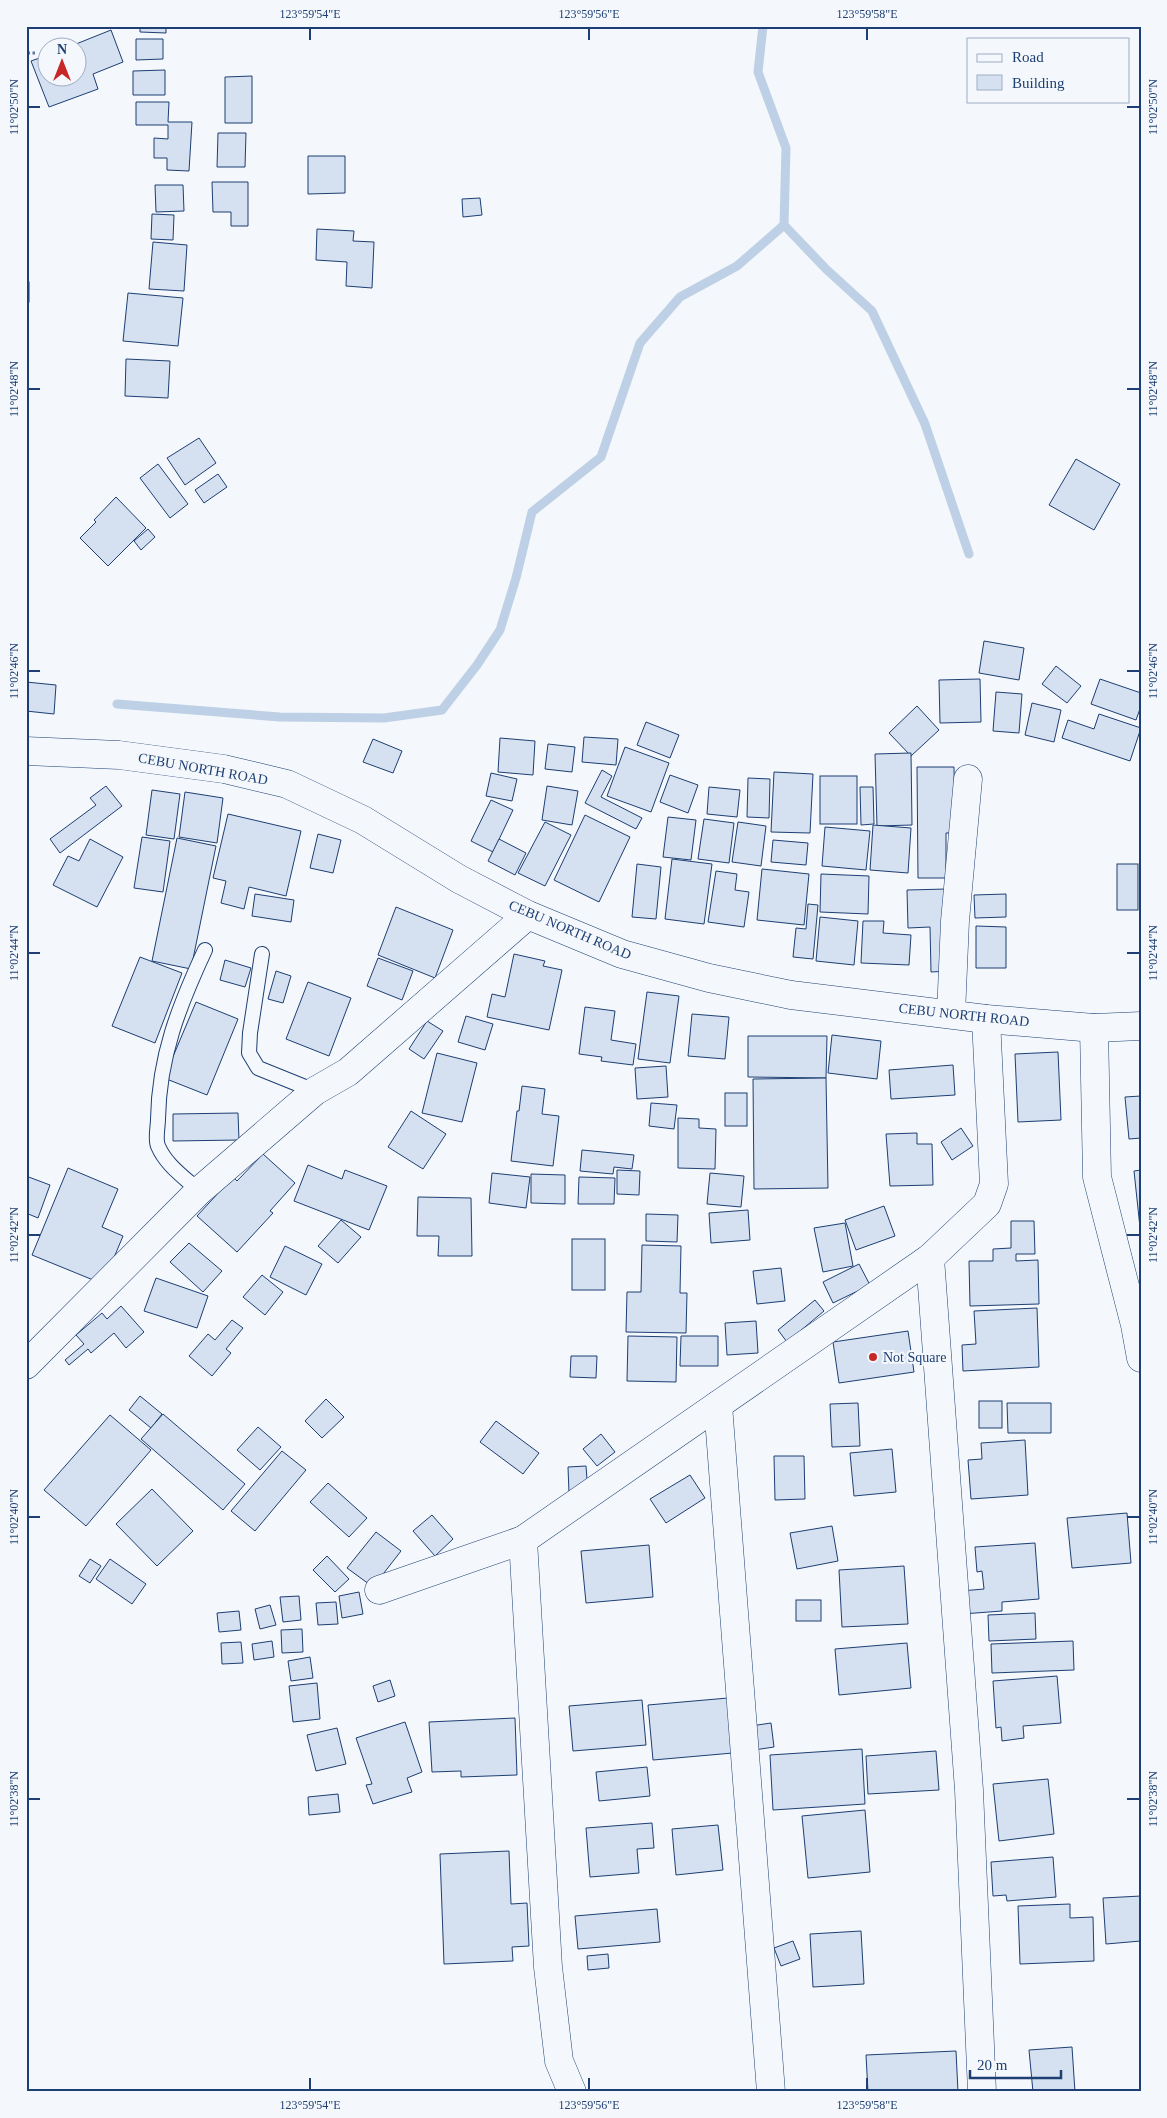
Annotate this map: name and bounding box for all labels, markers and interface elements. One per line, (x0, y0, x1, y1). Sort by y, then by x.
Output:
text: 123°59'54"E (279, 7, 341, 21)
text: 123°59'56"E (558, 7, 620, 21)
text: 123°59'58"E (836, 7, 898, 21)
north arrow (38, 38, 88, 88)
legend (967, 38, 1130, 102)
text: N (57, 42, 67, 57)
text: Road (1012, 49, 1044, 65)
text: Building (1012, 75, 1065, 91)
text: 11°02'50"N (7, 79, 21, 135)
text: 11°02'50"N (1146, 79, 1160, 135)
text: 11°02'48"N (7, 361, 21, 417)
text: 11°02'48"N (1146, 361, 1160, 417)
text: 11°02'46"N (7, 643, 21, 699)
text: 11°02'46"N (1146, 643, 1160, 699)
street label: CEBU NORTH ROAD (137, 750, 269, 788)
street label: CEBU NORTH ROAD (507, 897, 633, 963)
text: 11°02'44"N (7, 925, 21, 981)
text: 11°02'44"N (1146, 925, 1160, 981)
street label: CEBU NORTH ROAD (898, 1001, 1030, 1029)
text: 11°02'42"N (7, 1207, 21, 1263)
text: 11°02'42"N (1146, 1207, 1160, 1263)
place label: Not Square (883, 1350, 946, 1365)
marker: Not Square (867, 1351, 879, 1363)
text: 11°02'40"N (7, 1489, 21, 1545)
text: 11°02'40"N (1146, 1489, 1160, 1545)
text: 11°02'38"N (7, 1771, 21, 1827)
text: 11°02'38"N (1146, 1771, 1160, 1827)
scale bar (970, 2048, 1061, 2080)
text: 20 m (977, 2057, 1008, 2073)
text: 123°59'54"E (279, 2098, 341, 2112)
text: 123°59'56"E (558, 2098, 620, 2112)
text: 123°59'58"E (836, 2098, 898, 2112)

